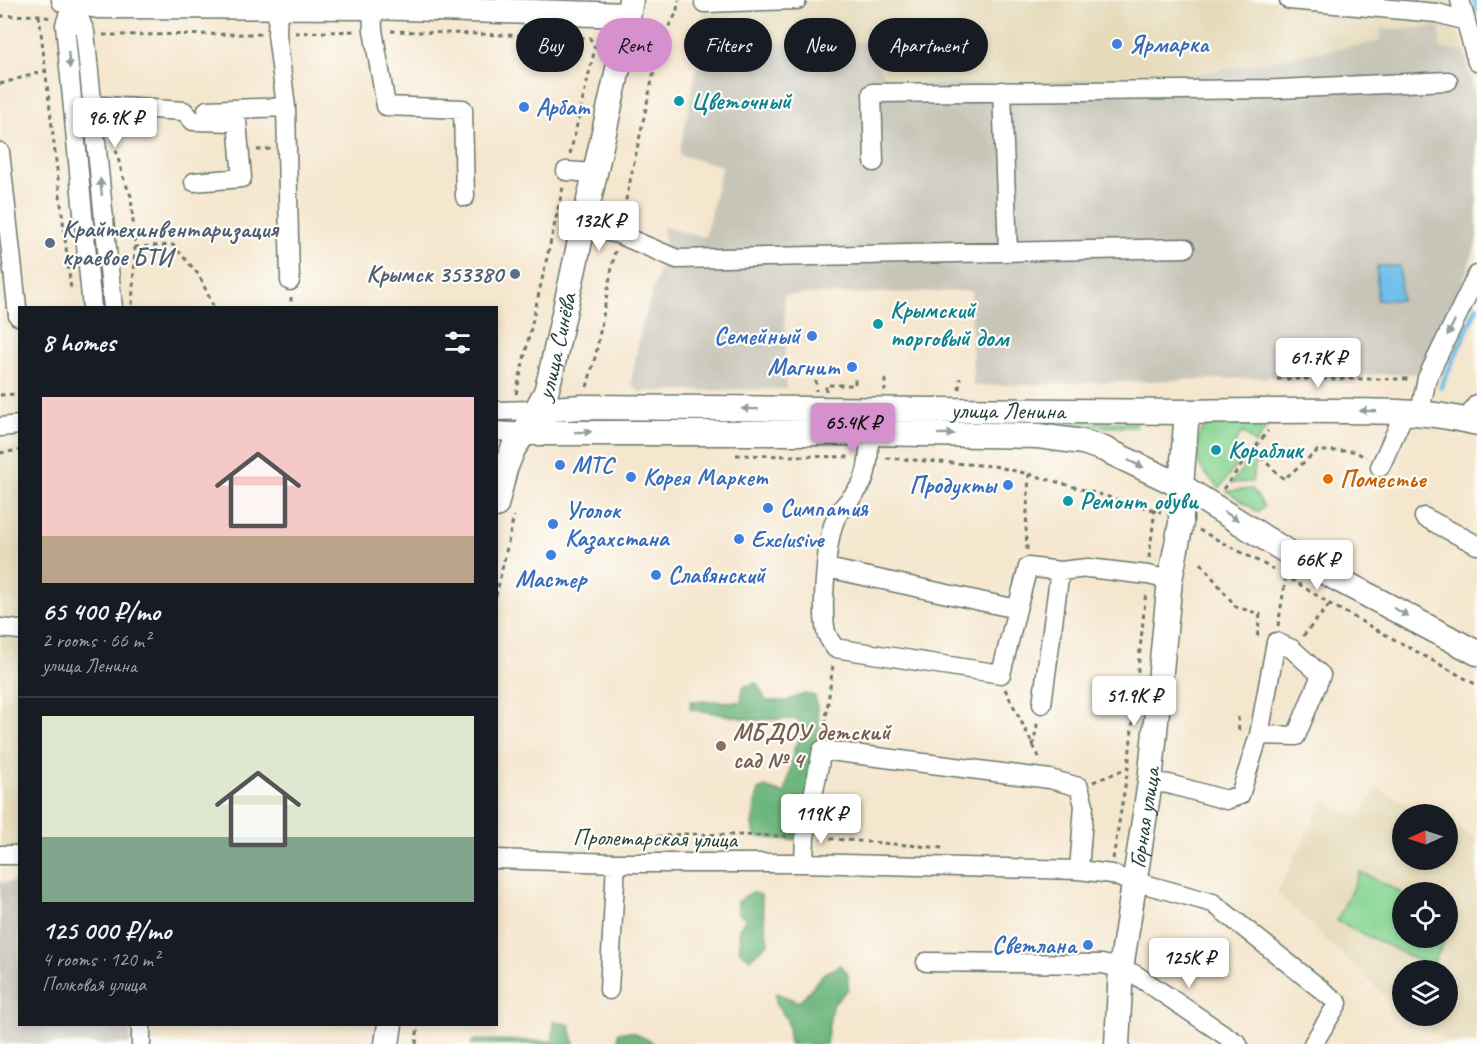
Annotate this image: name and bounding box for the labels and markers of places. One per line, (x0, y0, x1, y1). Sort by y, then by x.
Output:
place label: Ярмарка (1129, 29, 1210, 59)
marker: Ярмарка (1110, 37, 1124, 51)
place label: Цветочный (691, 86, 793, 116)
place label: Арбат (536, 92, 590, 122)
marker: Цветочный (672, 94, 686, 108)
pin: 96.9K ₽ (60, 98, 170, 149)
marker: Арбат (517, 100, 531, 114)
pin: 132K ₽ (550, 201, 648, 252)
place label: Крайтехинвентаризация краевое БТИ (62, 214, 279, 272)
marker: Крайтехинвентаризация краевое БТИ (43, 236, 57, 250)
place label: Крымск 353380 (367, 259, 505, 289)
marker: Крымск 353380 (508, 267, 522, 281)
place label: Крымский торговый дом (890, 295, 1010, 353)
marker: Крымский торговый дом (871, 317, 885, 331)
place label: Семейный (714, 321, 802, 351)
marker: Семейный (805, 329, 819, 343)
pin: 61.7K ₽ (1263, 338, 1373, 389)
place label: Магнит (767, 352, 840, 382)
marker: Магнит (845, 360, 859, 374)
pin: 65.4K ₽ (798, 403, 908, 454)
place label: Кораблик (1228, 435, 1305, 465)
marker: Кораблик (1209, 443, 1223, 457)
place label: МТС (572, 450, 616, 480)
marker: МТС (553, 458, 567, 472)
place label: Корея Маркет (643, 462, 769, 492)
place label: Поместье (1340, 464, 1428, 494)
marker: Корея Маркет (624, 470, 638, 484)
place label: Продукты (909, 470, 998, 500)
marker: Поместье (1321, 472, 1335, 486)
marker: Продукты (1001, 478, 1015, 492)
place label: Ремонт обуви (1080, 486, 1200, 516)
place label: Симпатия (780, 493, 869, 523)
marker: Ремонт обуви (1061, 494, 1075, 508)
place label: Уголок Казахстана (565, 495, 671, 554)
marker: Симпатия (761, 501, 775, 515)
marker: Уголок Казахстана (546, 517, 560, 531)
place label: Exclusive (751, 524, 825, 554)
marker: Exclusive (732, 532, 746, 546)
pin: 66K ₽ (1275, 540, 1359, 591)
marker: Мастер (544, 548, 558, 562)
place label: Славянский (668, 560, 767, 590)
place label: Мастер (515, 564, 588, 594)
marker: Славянский (649, 568, 663, 582)
pin: 51.9K ₽ (1079, 676, 1189, 727)
place label: МБДОУ детский сад № 4 (733, 717, 892, 775)
marker: МБДОУ детский сад № 4 (714, 739, 728, 753)
pin: 119K ₽ (772, 794, 870, 845)
place label: Светлана (992, 930, 1078, 960)
marker: Светлана (1081, 938, 1095, 952)
pin: 125K ₽ (1140, 938, 1238, 989)

